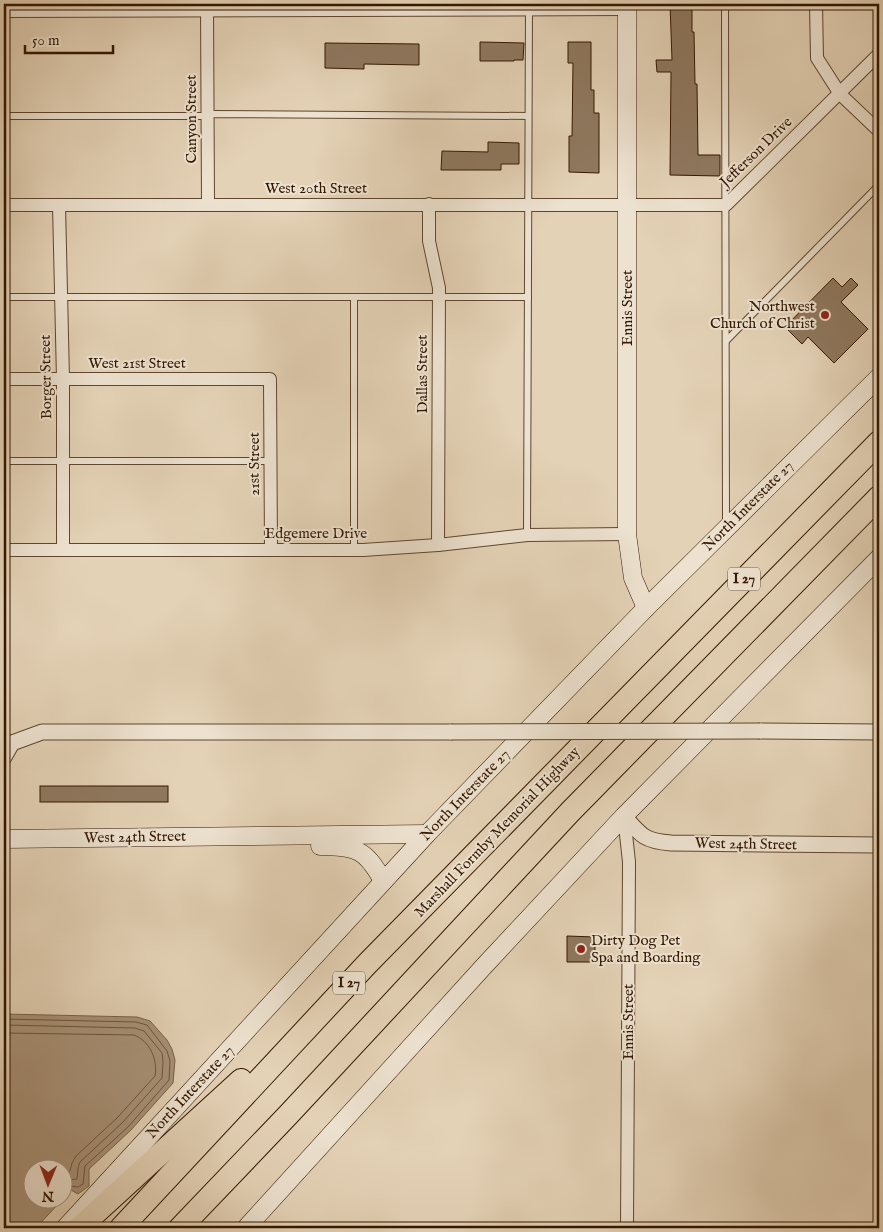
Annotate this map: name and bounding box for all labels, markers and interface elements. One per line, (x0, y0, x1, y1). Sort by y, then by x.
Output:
scale bar (25, 22, 112, 54)
text: 50 m (32, 31, 60, 50)
street label: Canyon Street (182, 75, 201, 163)
street label: Jefferson Drive (714, 113, 796, 193)
street label: West 20th Street (265, 179, 367, 198)
street label: Ennis Street (618, 270, 637, 346)
place label: Northwest Church of Christ (710, 297, 815, 333)
marker: Northwest Church of Christ (819, 309, 831, 321)
street label: Dallas Street (413, 334, 432, 414)
street label: Borger Street (36, 335, 56, 419)
street label: West 21st Street (88, 354, 186, 373)
street label: 21st Street (245, 432, 264, 496)
street label: North Interstate 27 (699, 457, 797, 555)
street label: Edgemere Drive (265, 524, 367, 543)
road number: I 27 (728, 568, 760, 590)
street label: Marshall Formby Memorial Highway (410, 742, 584, 922)
street label: North Interstate 27 (416, 745, 514, 845)
street label: West 24th Street (84, 827, 186, 847)
street label: West 24th Street (695, 834, 797, 854)
place label: Dirty Dog Pet Spa and Boarding (591, 931, 701, 967)
marker: Dirty Dog Pet Spa and Boarding (575, 943, 587, 955)
road number: I 27 (333, 971, 365, 994)
street label: Ennis Street (619, 984, 638, 1060)
street label: North Interstate 27 (142, 1041, 238, 1143)
north arrow (22, 1160, 72, 1210)
text: N (42, 1187, 55, 1205)

